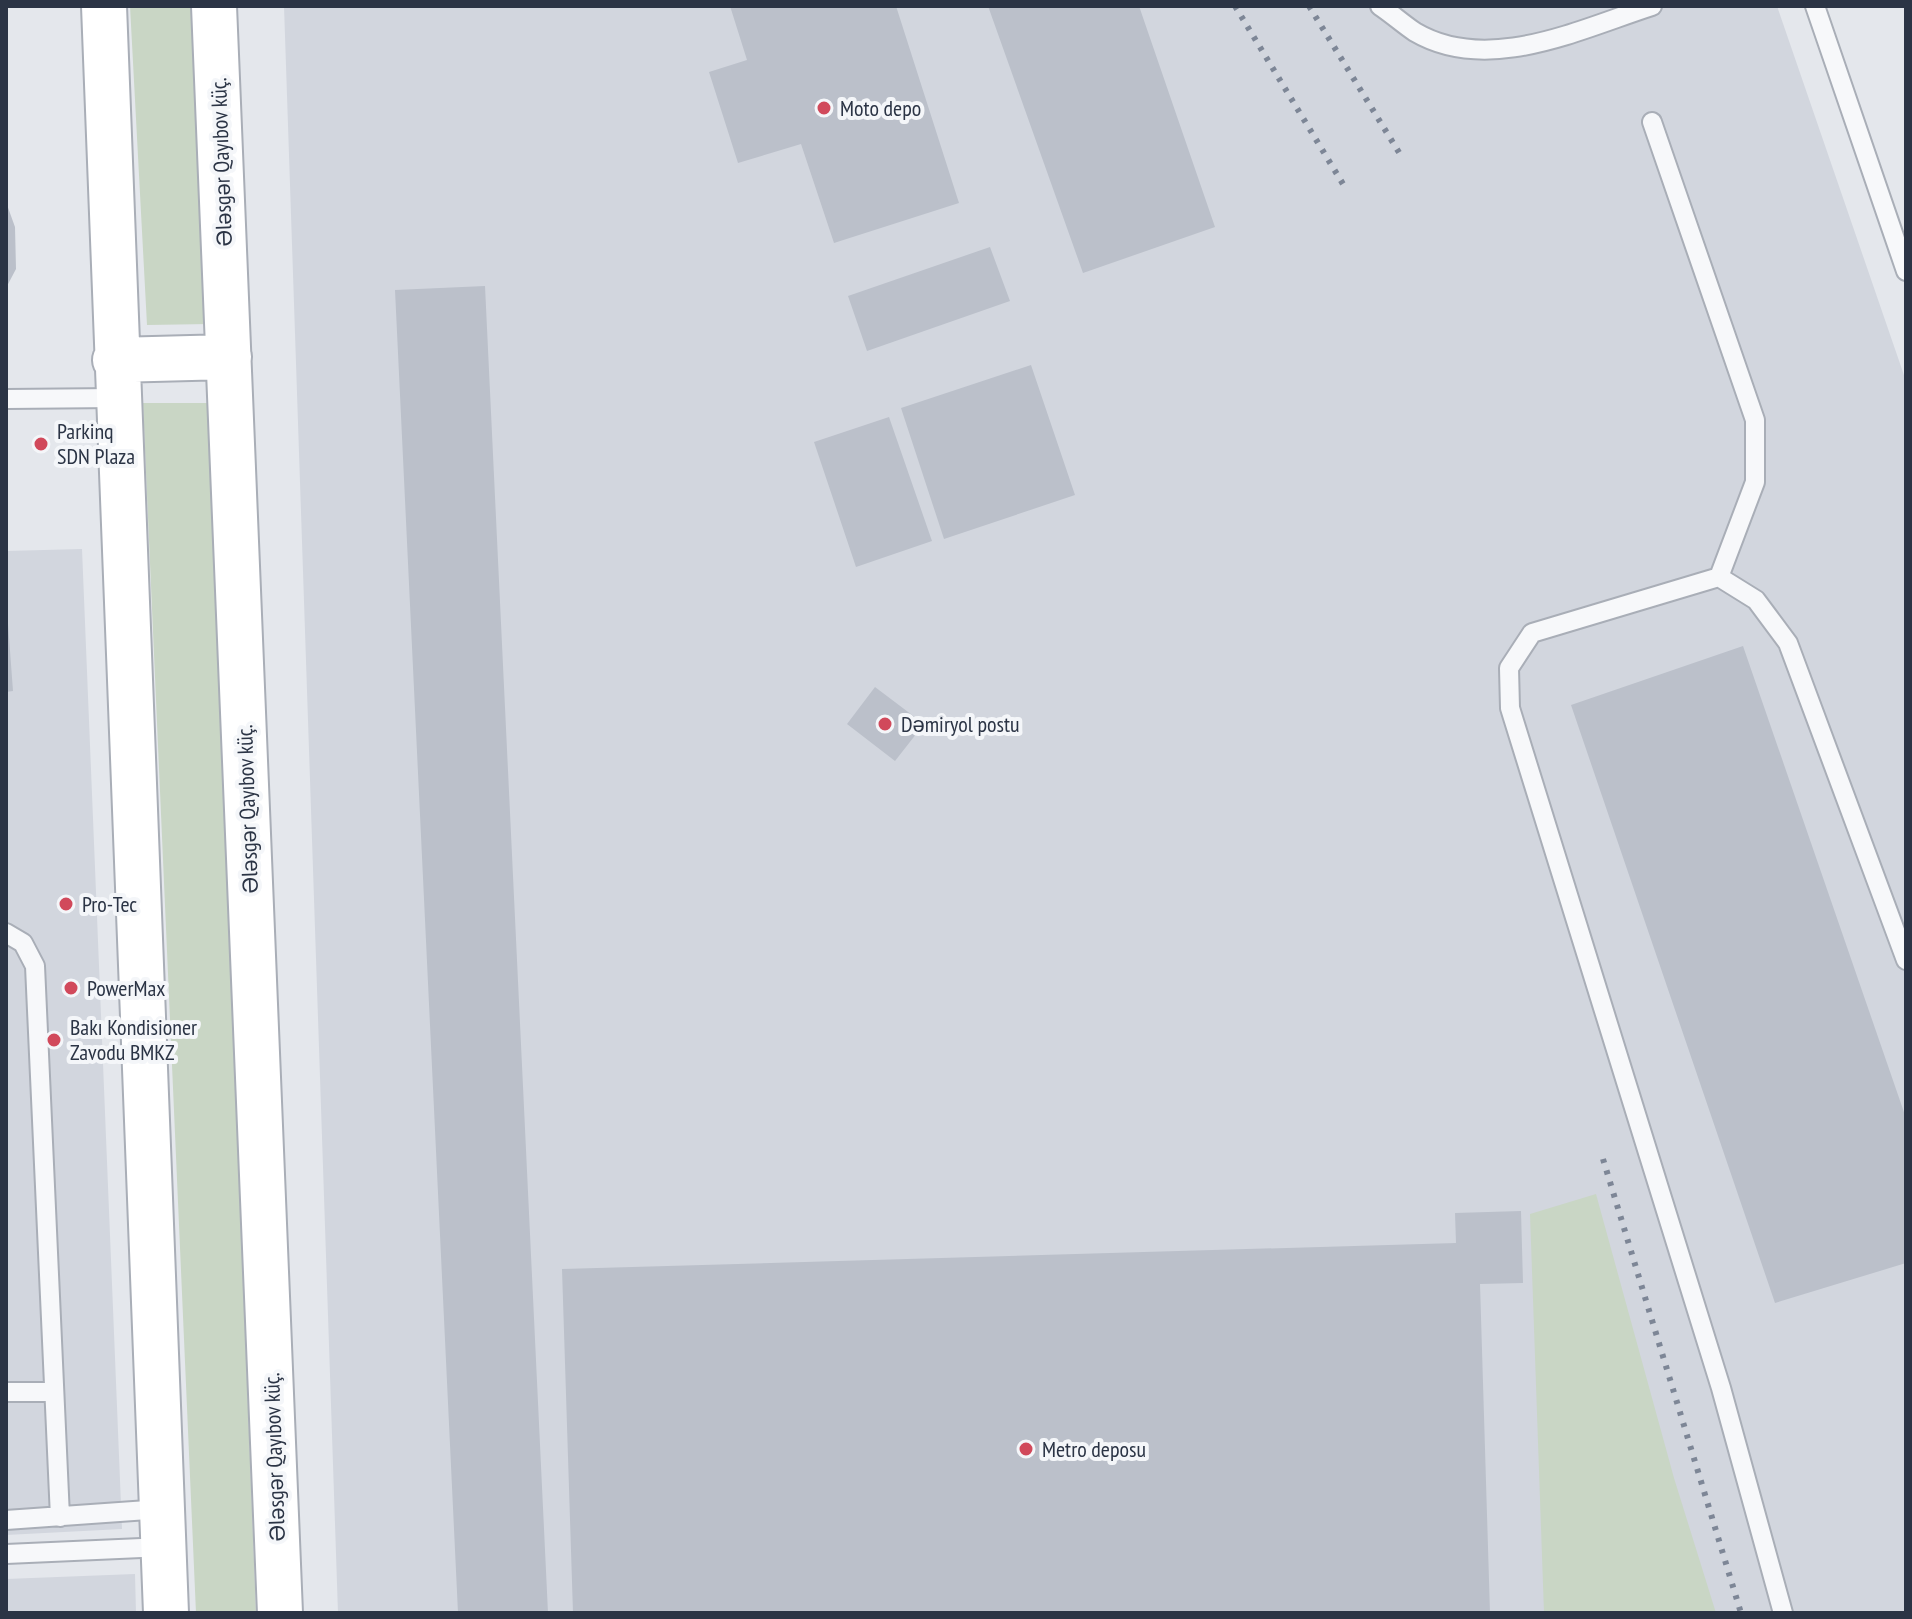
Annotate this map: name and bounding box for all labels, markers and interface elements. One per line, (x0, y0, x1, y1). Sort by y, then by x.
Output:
street label: Ələsgər Qayıbov küç. (204, 77, 238, 247)
place label: Moto depo (840, 94, 921, 122)
marker: Moto depo (815, 99, 833, 117)
place label: Parkinq SDN Plaza (57, 417, 135, 470)
marker: Parkinq SDN Plaza (32, 435, 50, 453)
place label: Dəmiryol postu (901, 710, 1020, 738)
marker: Dəmiryol postu (876, 715, 894, 733)
street label: Ələsgər Qayıbov küç. (230, 724, 264, 894)
place label: Pro-Tec (82, 890, 137, 918)
marker: Pro-Tec (57, 895, 75, 913)
place label: PowerMax (87, 974, 165, 1002)
marker: PowerMax (62, 979, 80, 997)
place label: Bakı Kondisioner Zavodu BMKZ (70, 1013, 197, 1066)
marker: Bakı Kondisioner Zavodu BMKZ (45, 1031, 63, 1049)
street label: Ələsgər Qayıbov küç. (257, 1372, 291, 1542)
place label: Metro deposu (1042, 1435, 1146, 1463)
marker: Metro deposu (1017, 1440, 1035, 1458)

